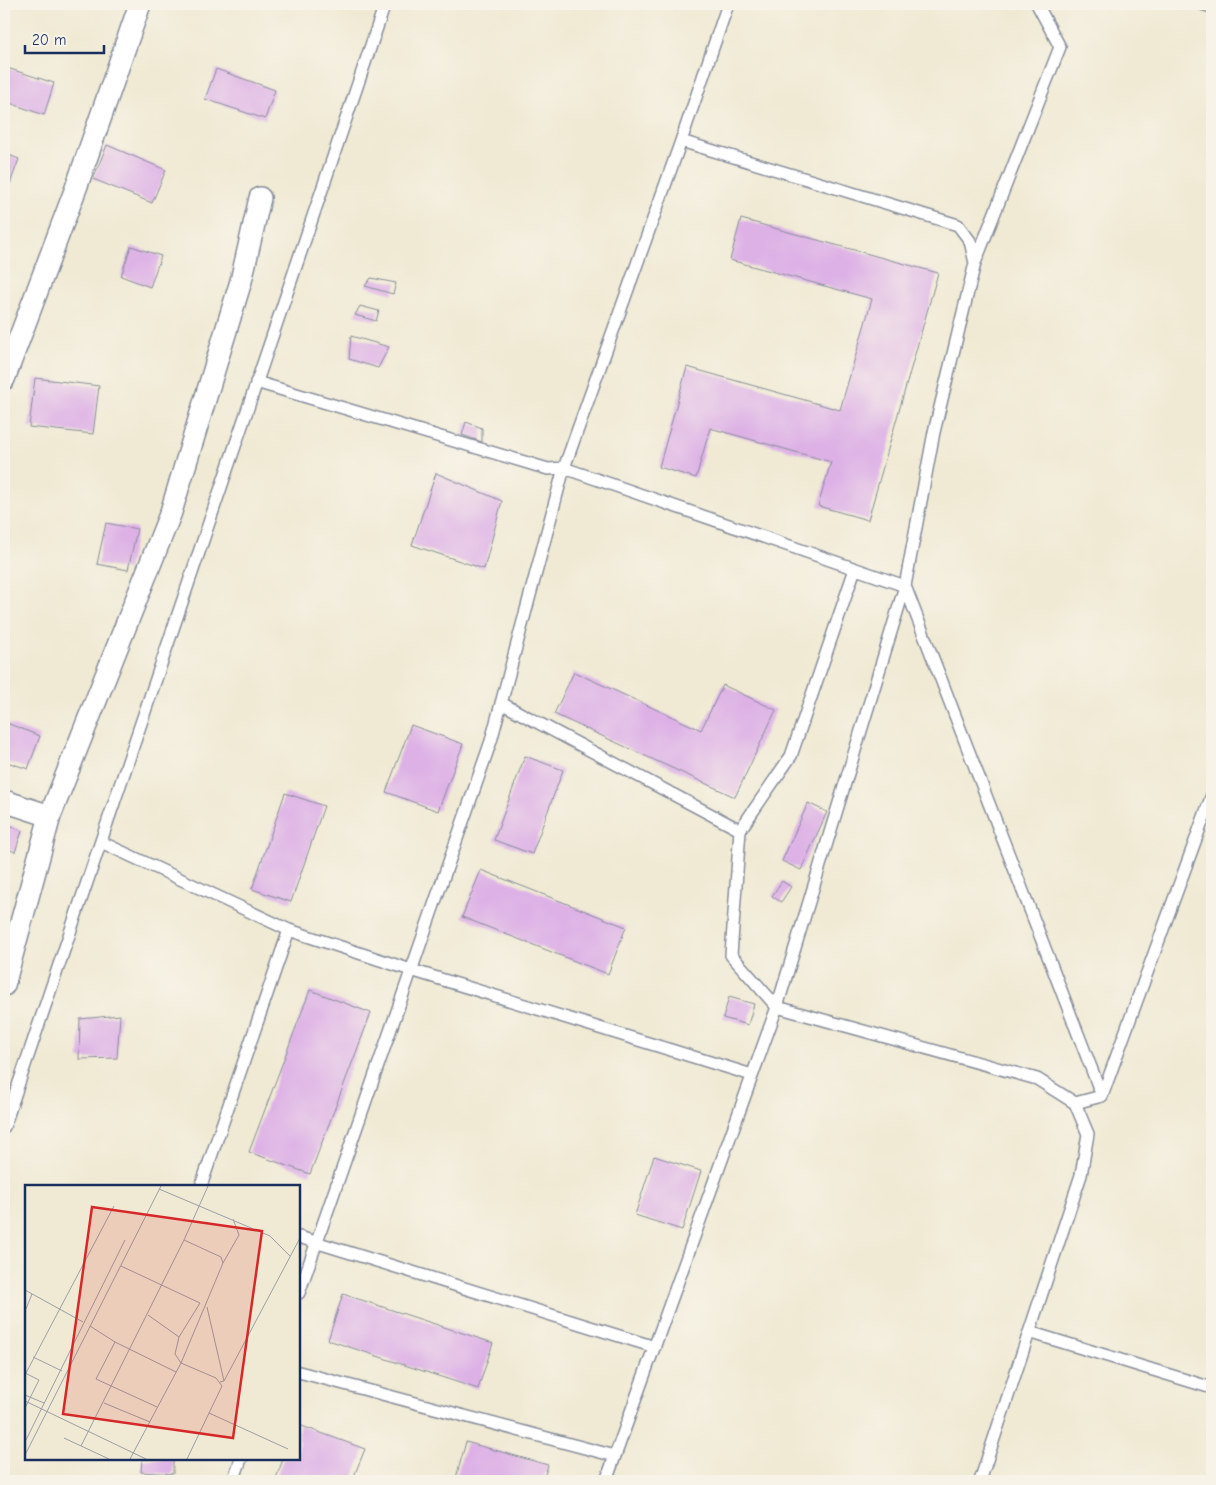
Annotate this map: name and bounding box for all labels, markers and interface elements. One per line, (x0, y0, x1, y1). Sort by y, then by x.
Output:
scale bar (25, 22, 104, 54)
text: 20 m (32, 31, 66, 49)
inset map (25, 1185, 300, 1460)

